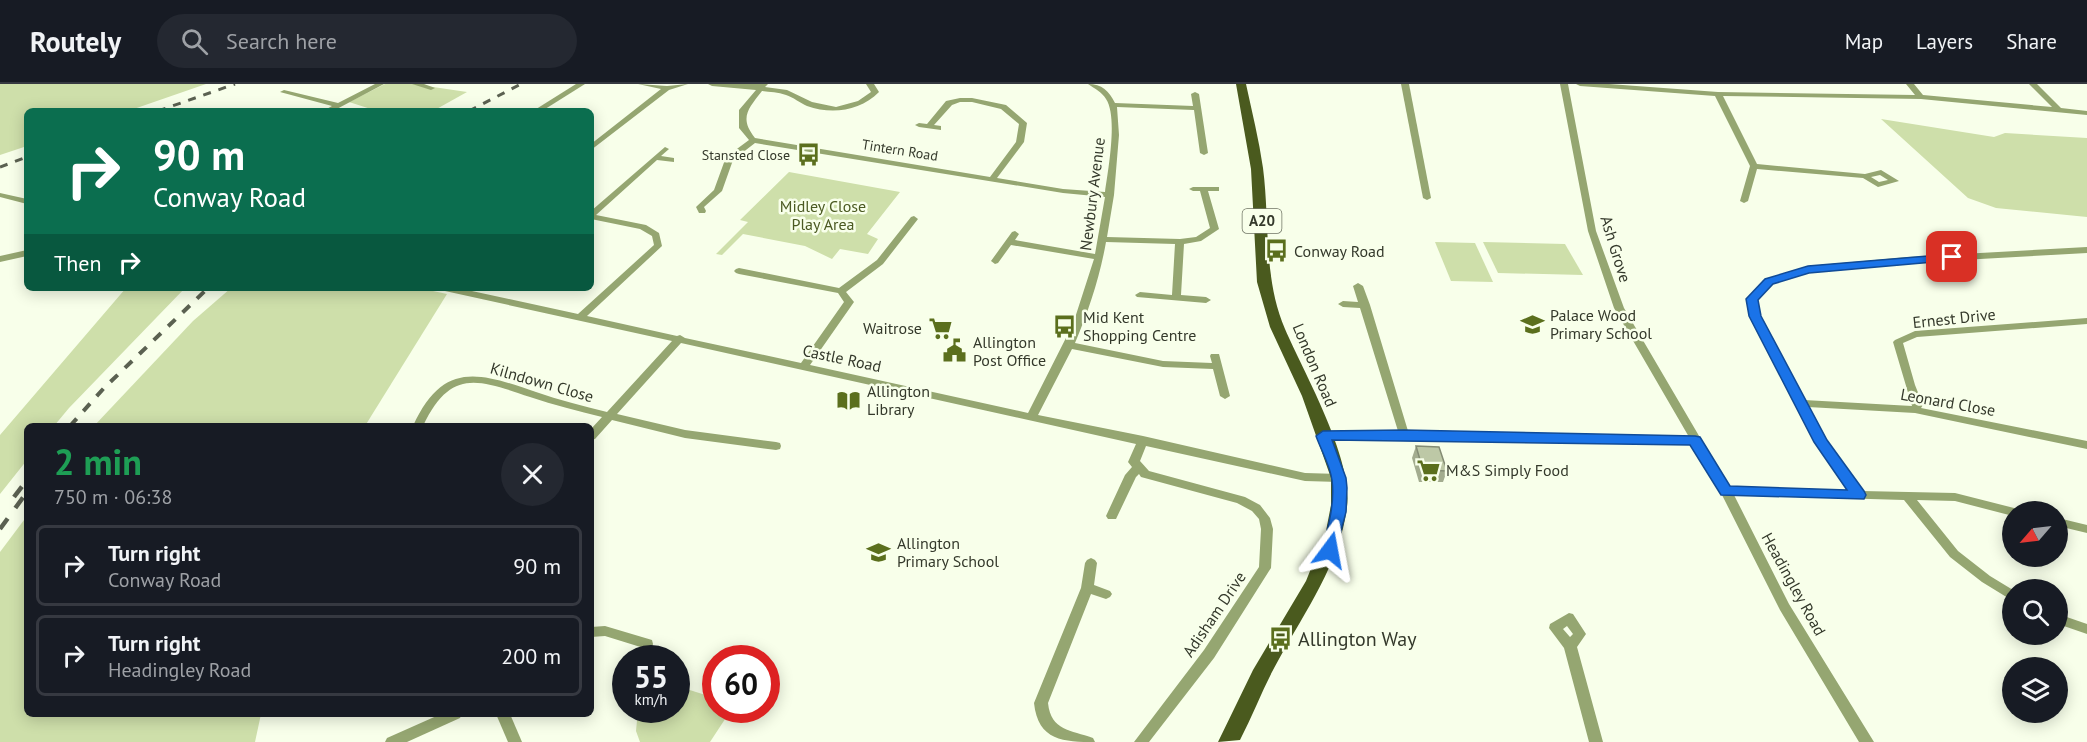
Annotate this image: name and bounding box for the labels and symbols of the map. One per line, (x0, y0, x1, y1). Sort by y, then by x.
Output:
street label: Tintern Road (861, 135, 939, 165)
street label: Newbury Avenue (1075, 136, 1109, 252)
bus stop icon: Stansted Close (795, 142, 821, 168)
place label: Stansted Close (702, 146, 790, 164)
park label: Midley Close Play Area (780, 196, 866, 234)
road number: A20 (1242, 209, 1282, 233)
street label: Ash Grove (1596, 213, 1636, 285)
pin (1926, 231, 1977, 282)
bus stop icon: Conway Road (1263, 238, 1289, 264)
place label: Conway Road (1294, 241, 1385, 261)
street label: Ernest Drive (1912, 304, 1996, 332)
place label: Palace Wood Primary School (1550, 305, 1652, 343)
place label: Mid Kent Shopping Centre (1083, 307, 1197, 345)
school or university icon: Palace Wood Primary School (1519, 311, 1545, 337)
bus stop icon: Mid Kent Shopping Centre (1052, 313, 1078, 339)
supermarket icon: Waitrose (927, 315, 953, 341)
place label: Waitrose (863, 318, 922, 338)
street label: London Road (1288, 320, 1342, 410)
place label: Allington Post Office (973, 332, 1046, 370)
public building icon: Allington Post Office (942, 338, 968, 364)
street label: Castle Road (801, 340, 883, 376)
street label: Kilndown Close (488, 358, 596, 406)
place label: Allington Library (867, 381, 930, 419)
street label: Leonard Close (1899, 384, 1997, 420)
library icon: Allington Library (836, 387, 862, 413)
supermarket icon: M&S Simply Food (1415, 457, 1441, 483)
place label: M&S Simply Food (1446, 460, 1569, 480)
north arrow (2002, 501, 2068, 567)
position arrow (1298, 518, 1362, 582)
street label: Headingley Road (1757, 529, 1831, 639)
place label: Allington Primary School (897, 533, 999, 571)
school or university icon: Allington Primary School (866, 539, 892, 565)
street label: Adisham Drive (1178, 567, 1250, 661)
bus stop icon: Allington Way (1267, 626, 1293, 652)
place label: Allington Way (1298, 626, 1417, 652)
speed limit sign: 60 (702, 645, 780, 723)

